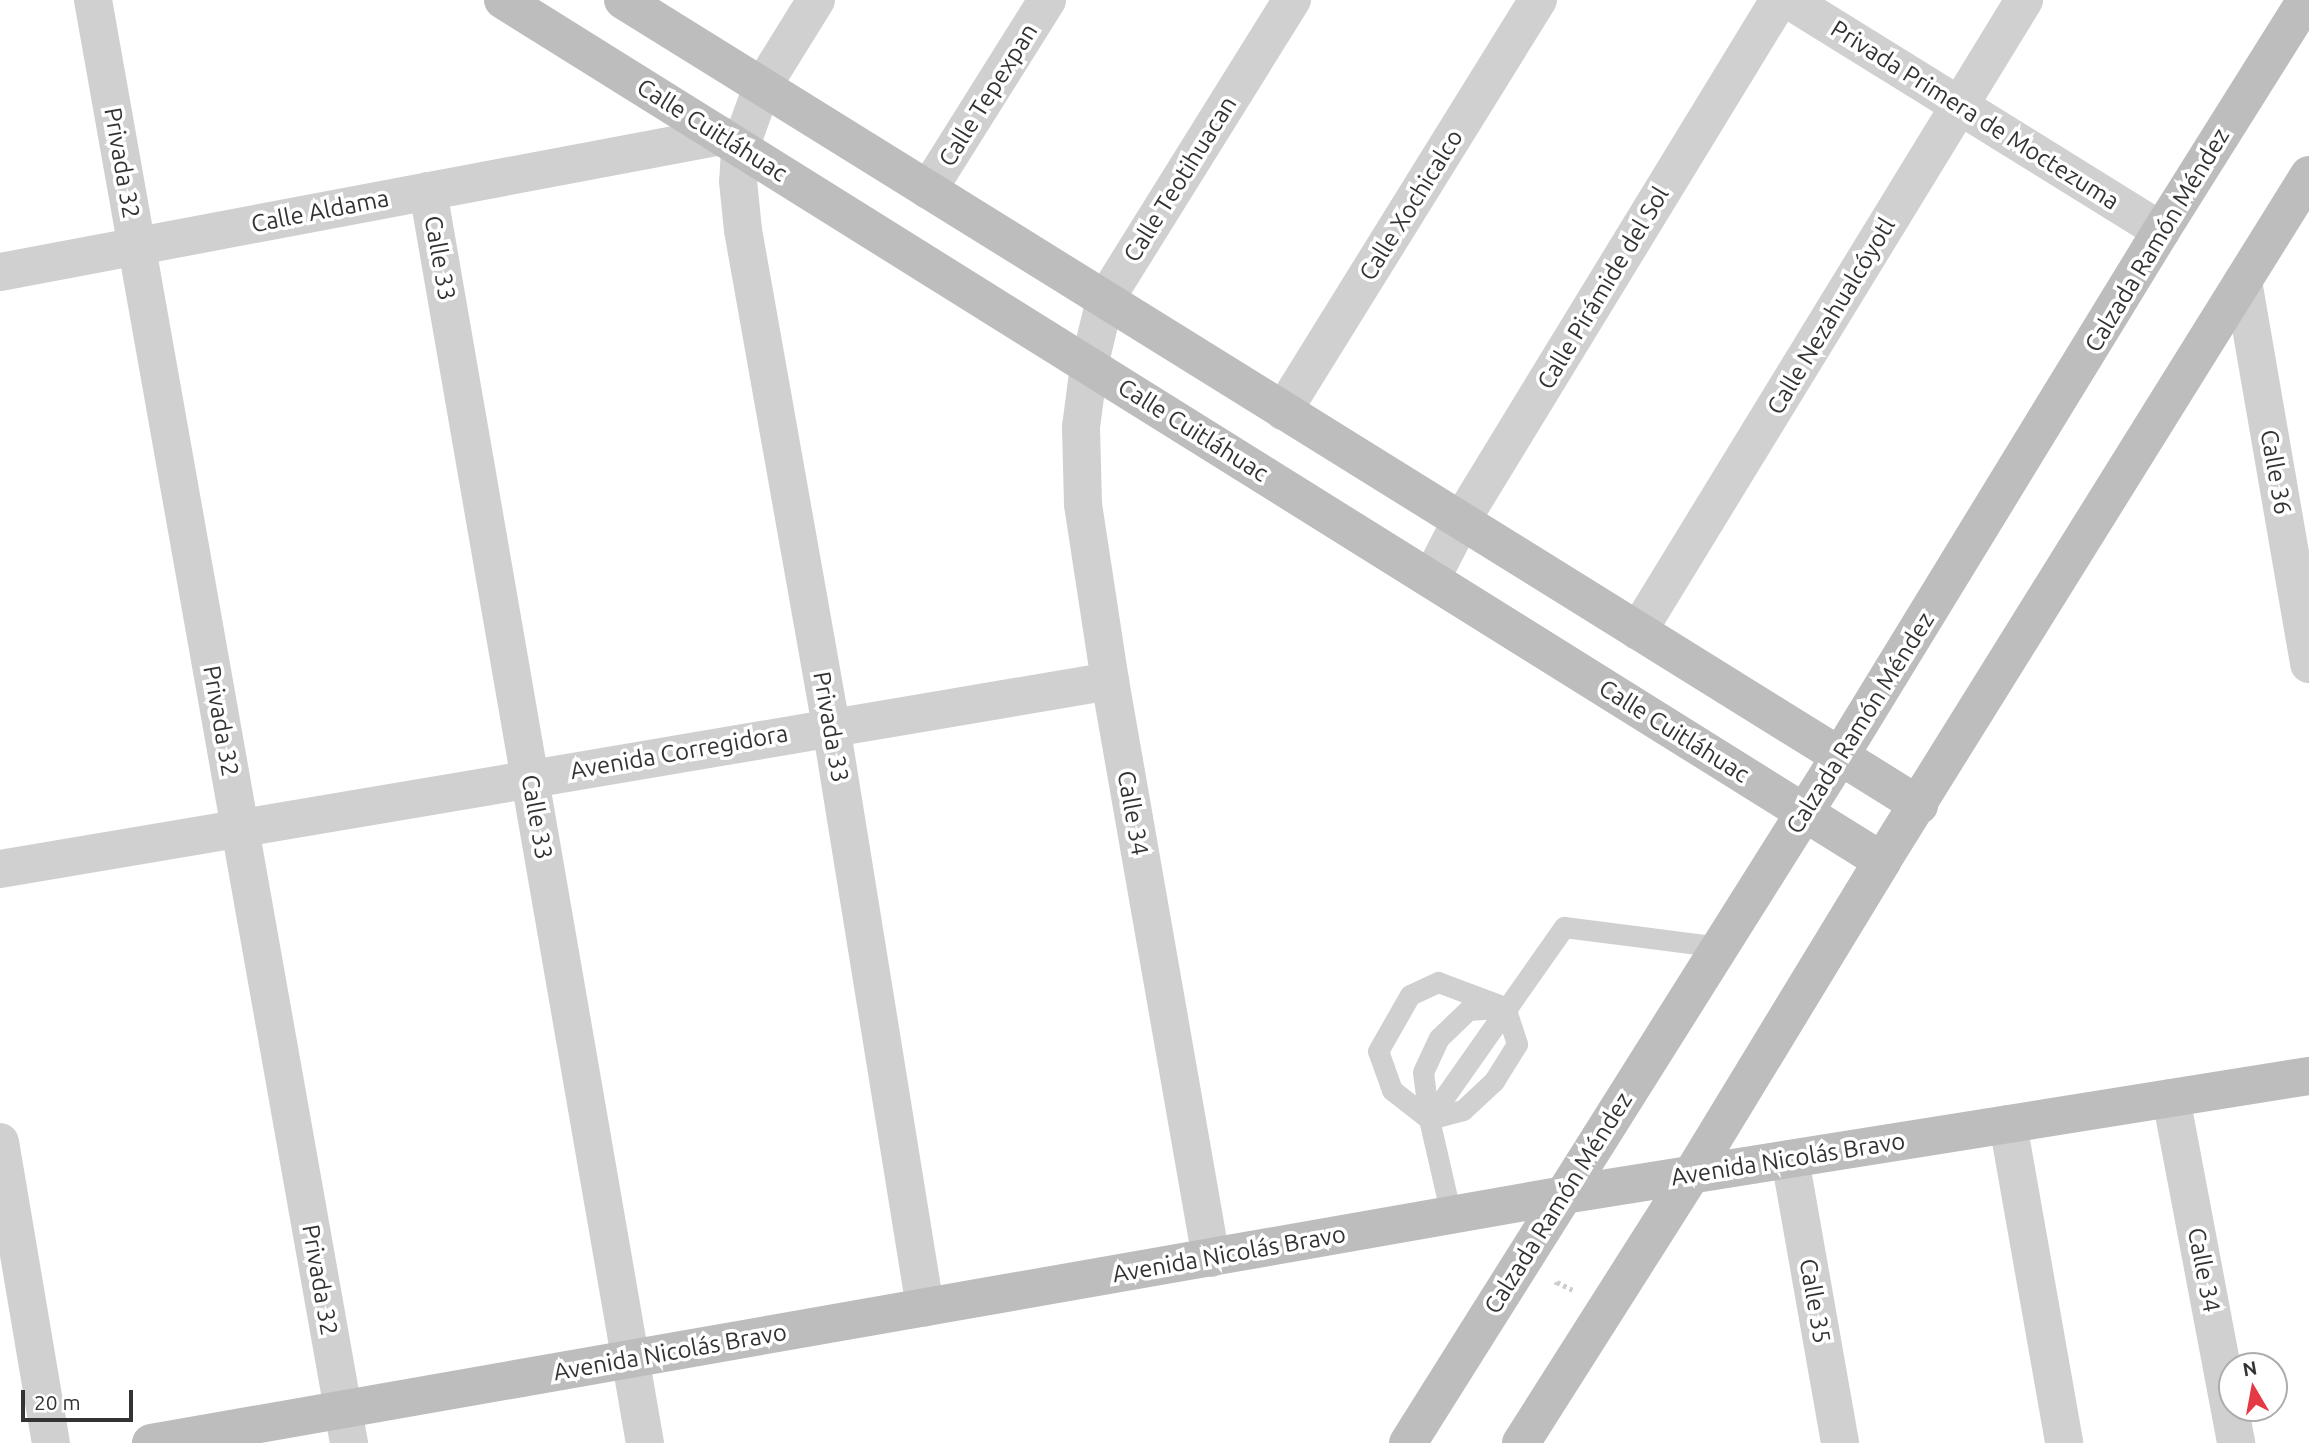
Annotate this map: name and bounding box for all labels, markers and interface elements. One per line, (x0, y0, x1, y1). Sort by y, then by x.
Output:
street label: Privada Primera de Moctezuma (1826, 14, 2124, 216)
street label: Calle Tepexpan (933, 18, 1043, 172)
street label: Calle Cuitláhuac (632, 72, 792, 188)
street label: Calle Teotihuacan (1117, 91, 1243, 267)
street label: Privada 32 (98, 105, 146, 221)
street label: Calzada Ramón Méndez (2079, 123, 2235, 357)
street label: Calle Xochicalco (1353, 124, 1469, 286)
street label: Calle Pirámide del Sol (1531, 181, 1675, 395)
street label: Calle Aldama (249, 184, 391, 238)
street label: Calle Nezahualcóyotl (1761, 212, 1901, 420)
street label: Calle 33 (418, 213, 462, 303)
street label: Calle Cuitláhuac (1113, 372, 1273, 488)
street label: Calle 36 (2254, 427, 2298, 517)
street label: Calzada Ramón Méndez (1780, 607, 1940, 839)
street label: Privada 32 (197, 663, 245, 779)
street label: Privada 33 (807, 669, 855, 785)
street label: Calle Cuitláhuac (1594, 673, 1754, 789)
street label: Avenida Corregidora (568, 719, 790, 785)
street label: Calle 34 (1111, 768, 1155, 858)
street label: Calle 33 (515, 772, 559, 862)
street label: Calzada Ramón Méndez (1478, 1087, 1638, 1319)
street label: Avenida Nicolás Bravo (1669, 1126, 1907, 1192)
street label: Avenida Nicolás Bravo (1110, 1219, 1348, 1289)
street label: Privada 32 (296, 1222, 344, 1338)
street label: Calle 34 (2182, 1225, 2226, 1315)
street label: Calle 35 (1793, 1256, 1837, 1346)
street label: Avenida Nicolás Bravo (551, 1317, 789, 1387)
north arrow (2218, 1352, 2288, 1422)
text: N (2241, 1356, 2259, 1380)
scale bar (24, 1376, 136, 1420)
text: 20 m (34, 1390, 81, 1414)

